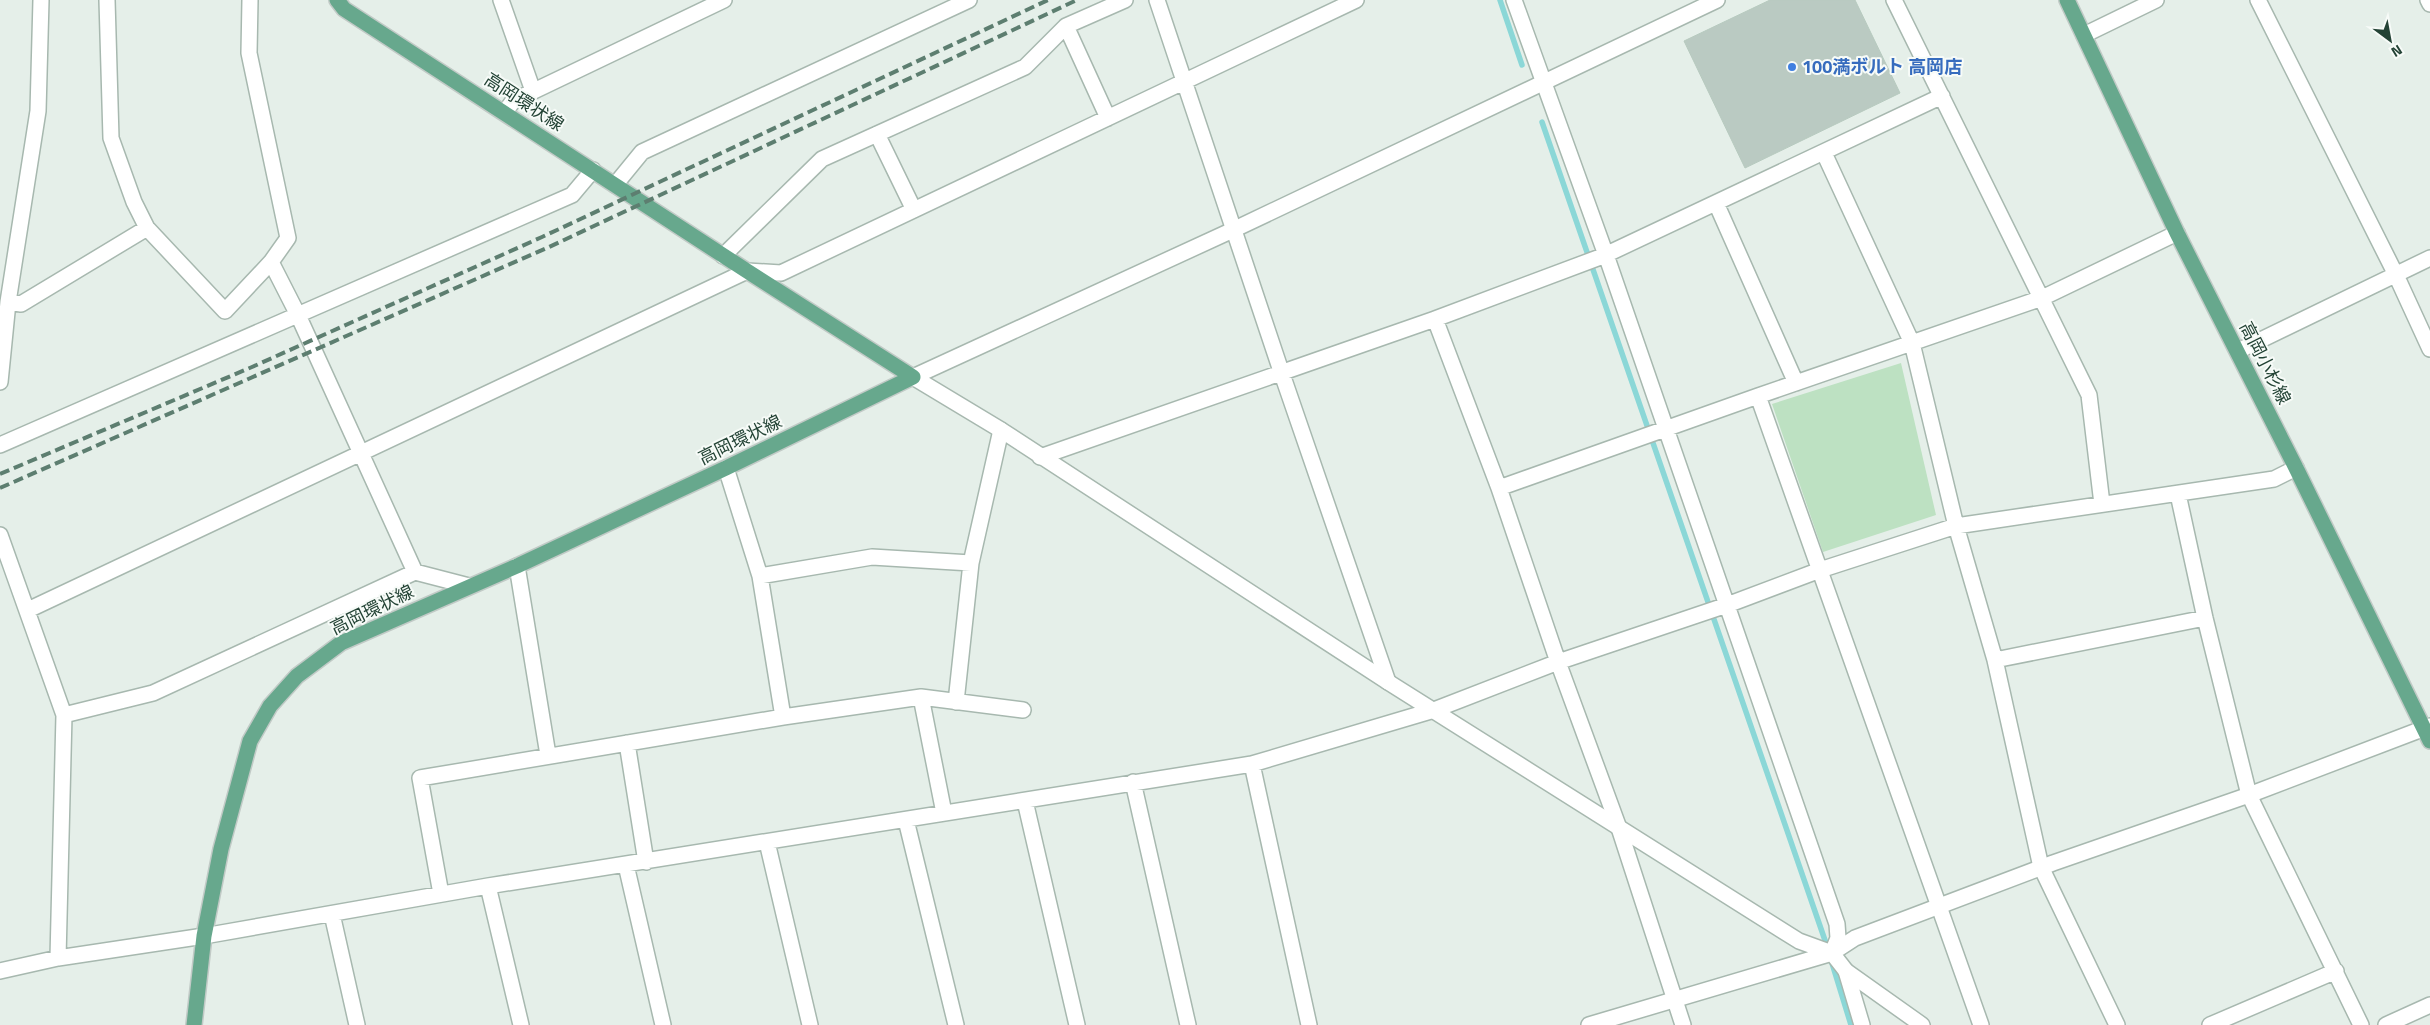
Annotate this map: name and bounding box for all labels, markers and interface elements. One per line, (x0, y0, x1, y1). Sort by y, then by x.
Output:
north arrow (2365, 15, 2415, 65)
text: N (2387, 40, 2407, 63)
place label: 100満ボルト 高岡店 (1802, 53, 1962, 80)
marker: 100満ボルト 高岡店 (1786, 61, 1798, 73)
street label: 高岡環状線 (479, 66, 569, 137)
street label: 高岡小杉線 (2233, 317, 2298, 409)
street label: 高岡環状線 (693, 408, 786, 471)
street label: 高岡環状線 (325, 578, 418, 641)

